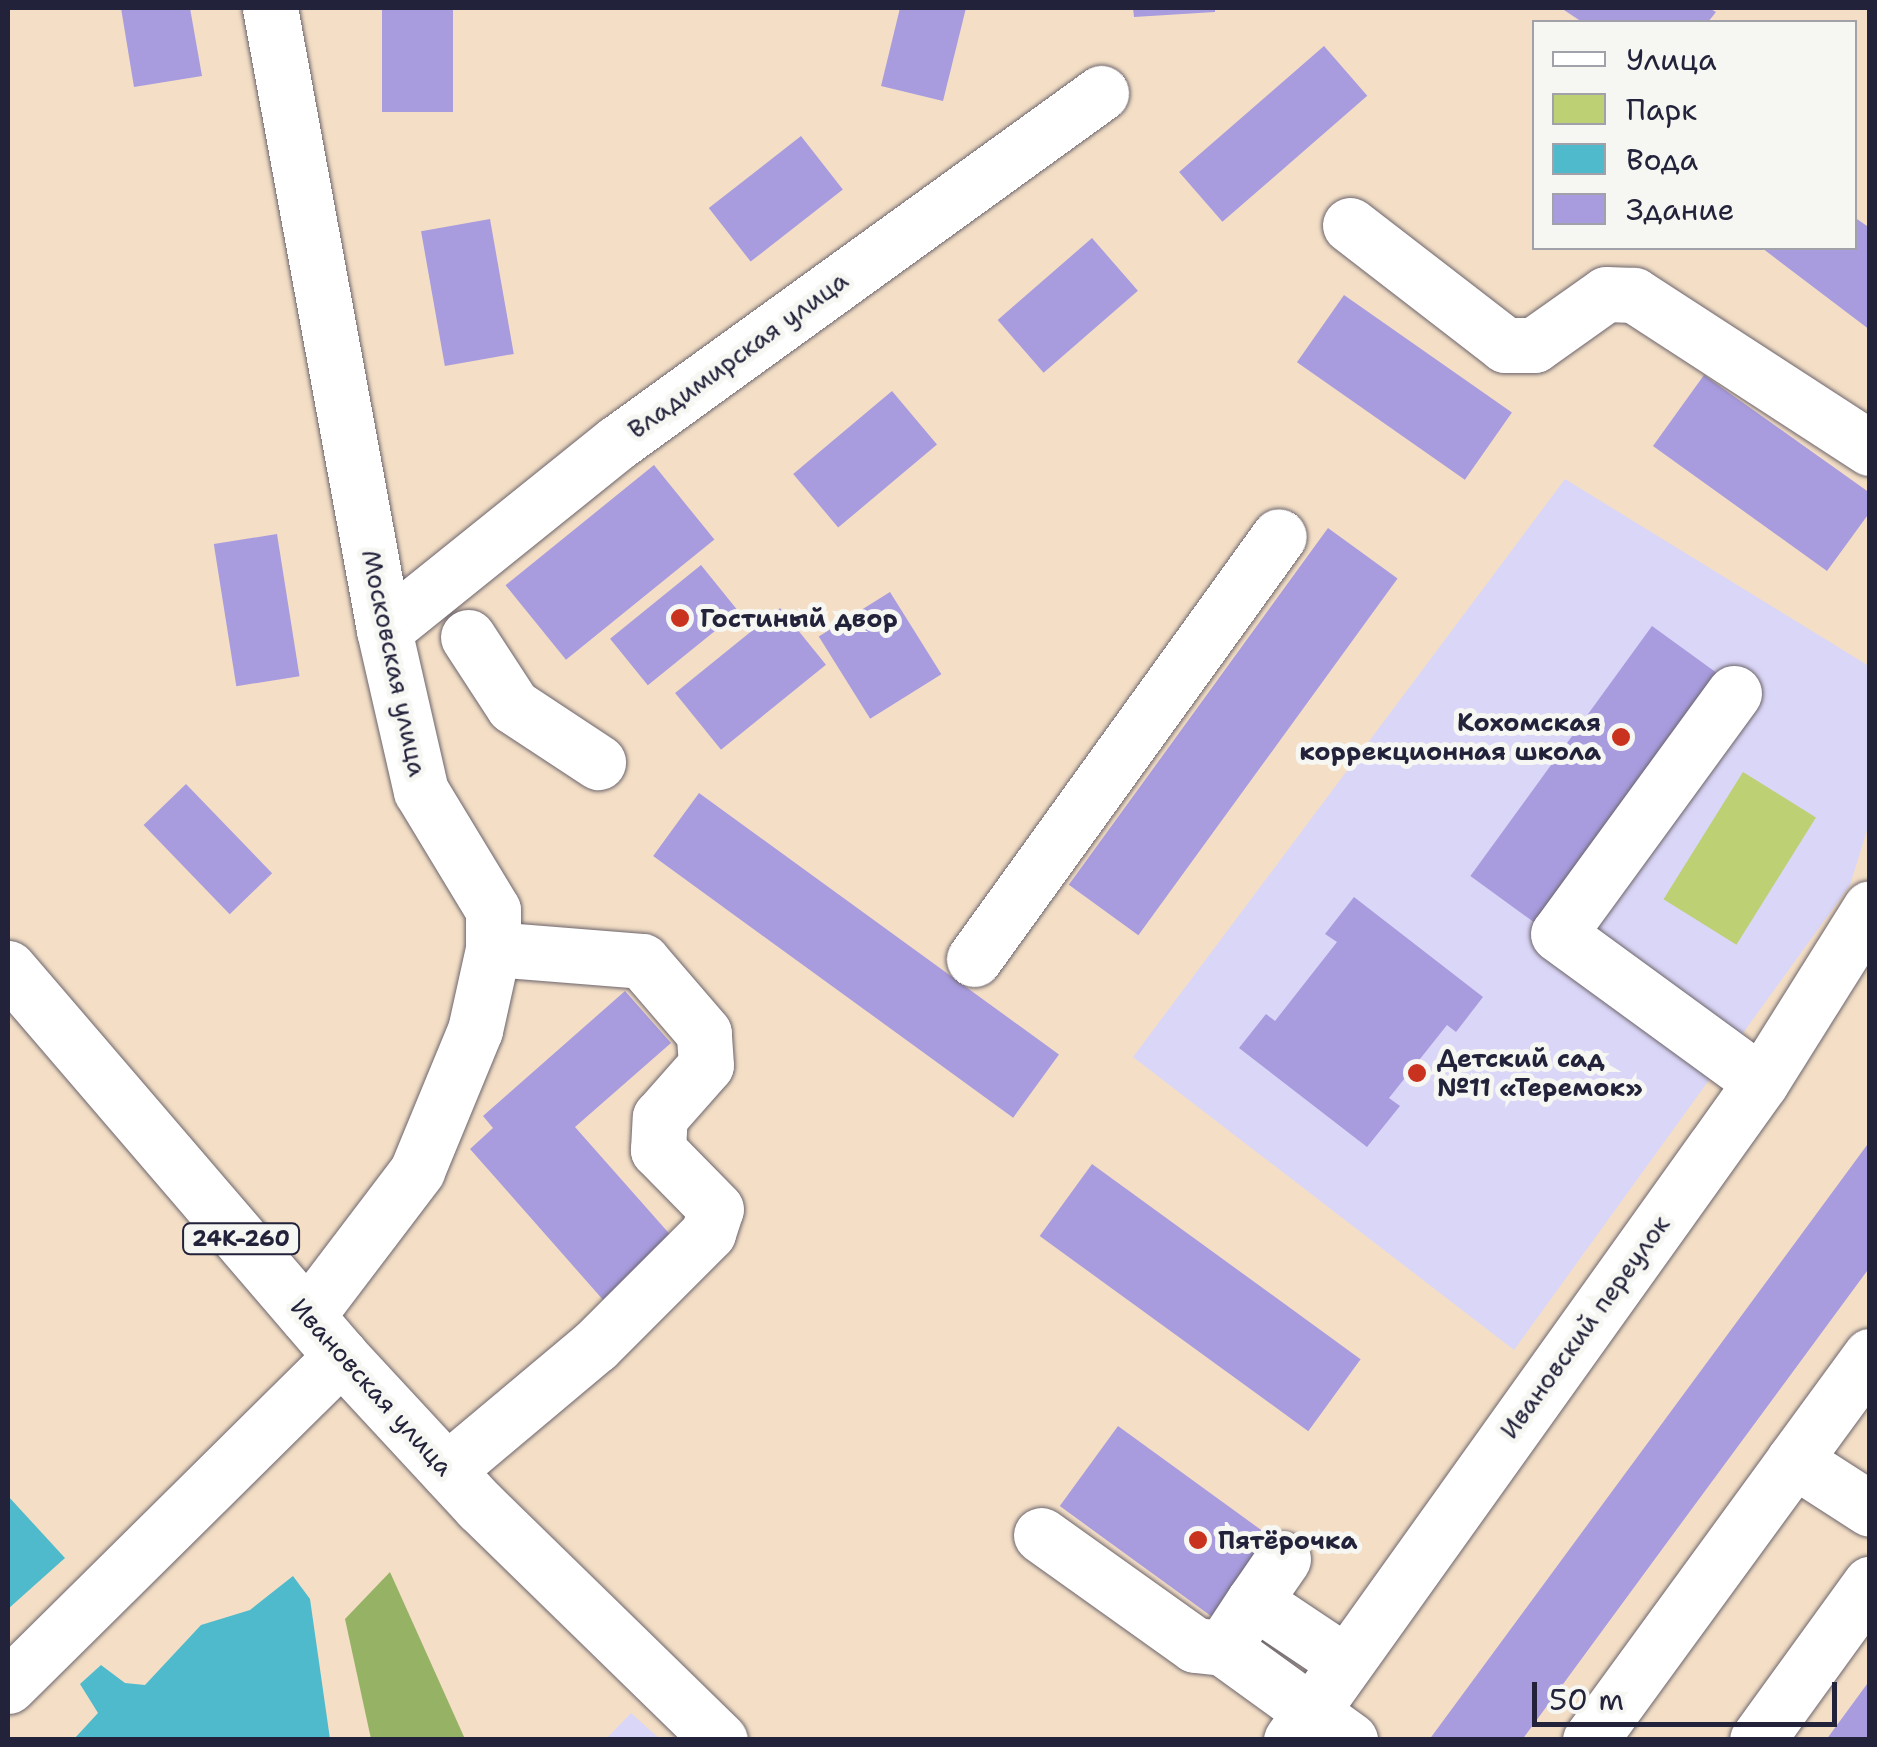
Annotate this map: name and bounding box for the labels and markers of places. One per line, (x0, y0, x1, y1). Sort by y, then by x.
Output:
place label: Гостиный двор (700, 603, 898, 633)
marker: Гостиный двор (669, 607, 691, 629)
place label: Кохомская коррекционная школа (1299, 708, 1601, 767)
marker: Кохомская коррекционная школа (1610, 726, 1632, 748)
place label: Детский сад №11 «Теремок» (1437, 1044, 1643, 1103)
marker: Детский сад №11 «Теремок» (1406, 1062, 1428, 1084)
place label: Пятёрочка (1218, 1525, 1357, 1555)
marker: Пятёрочка (1187, 1529, 1209, 1551)

